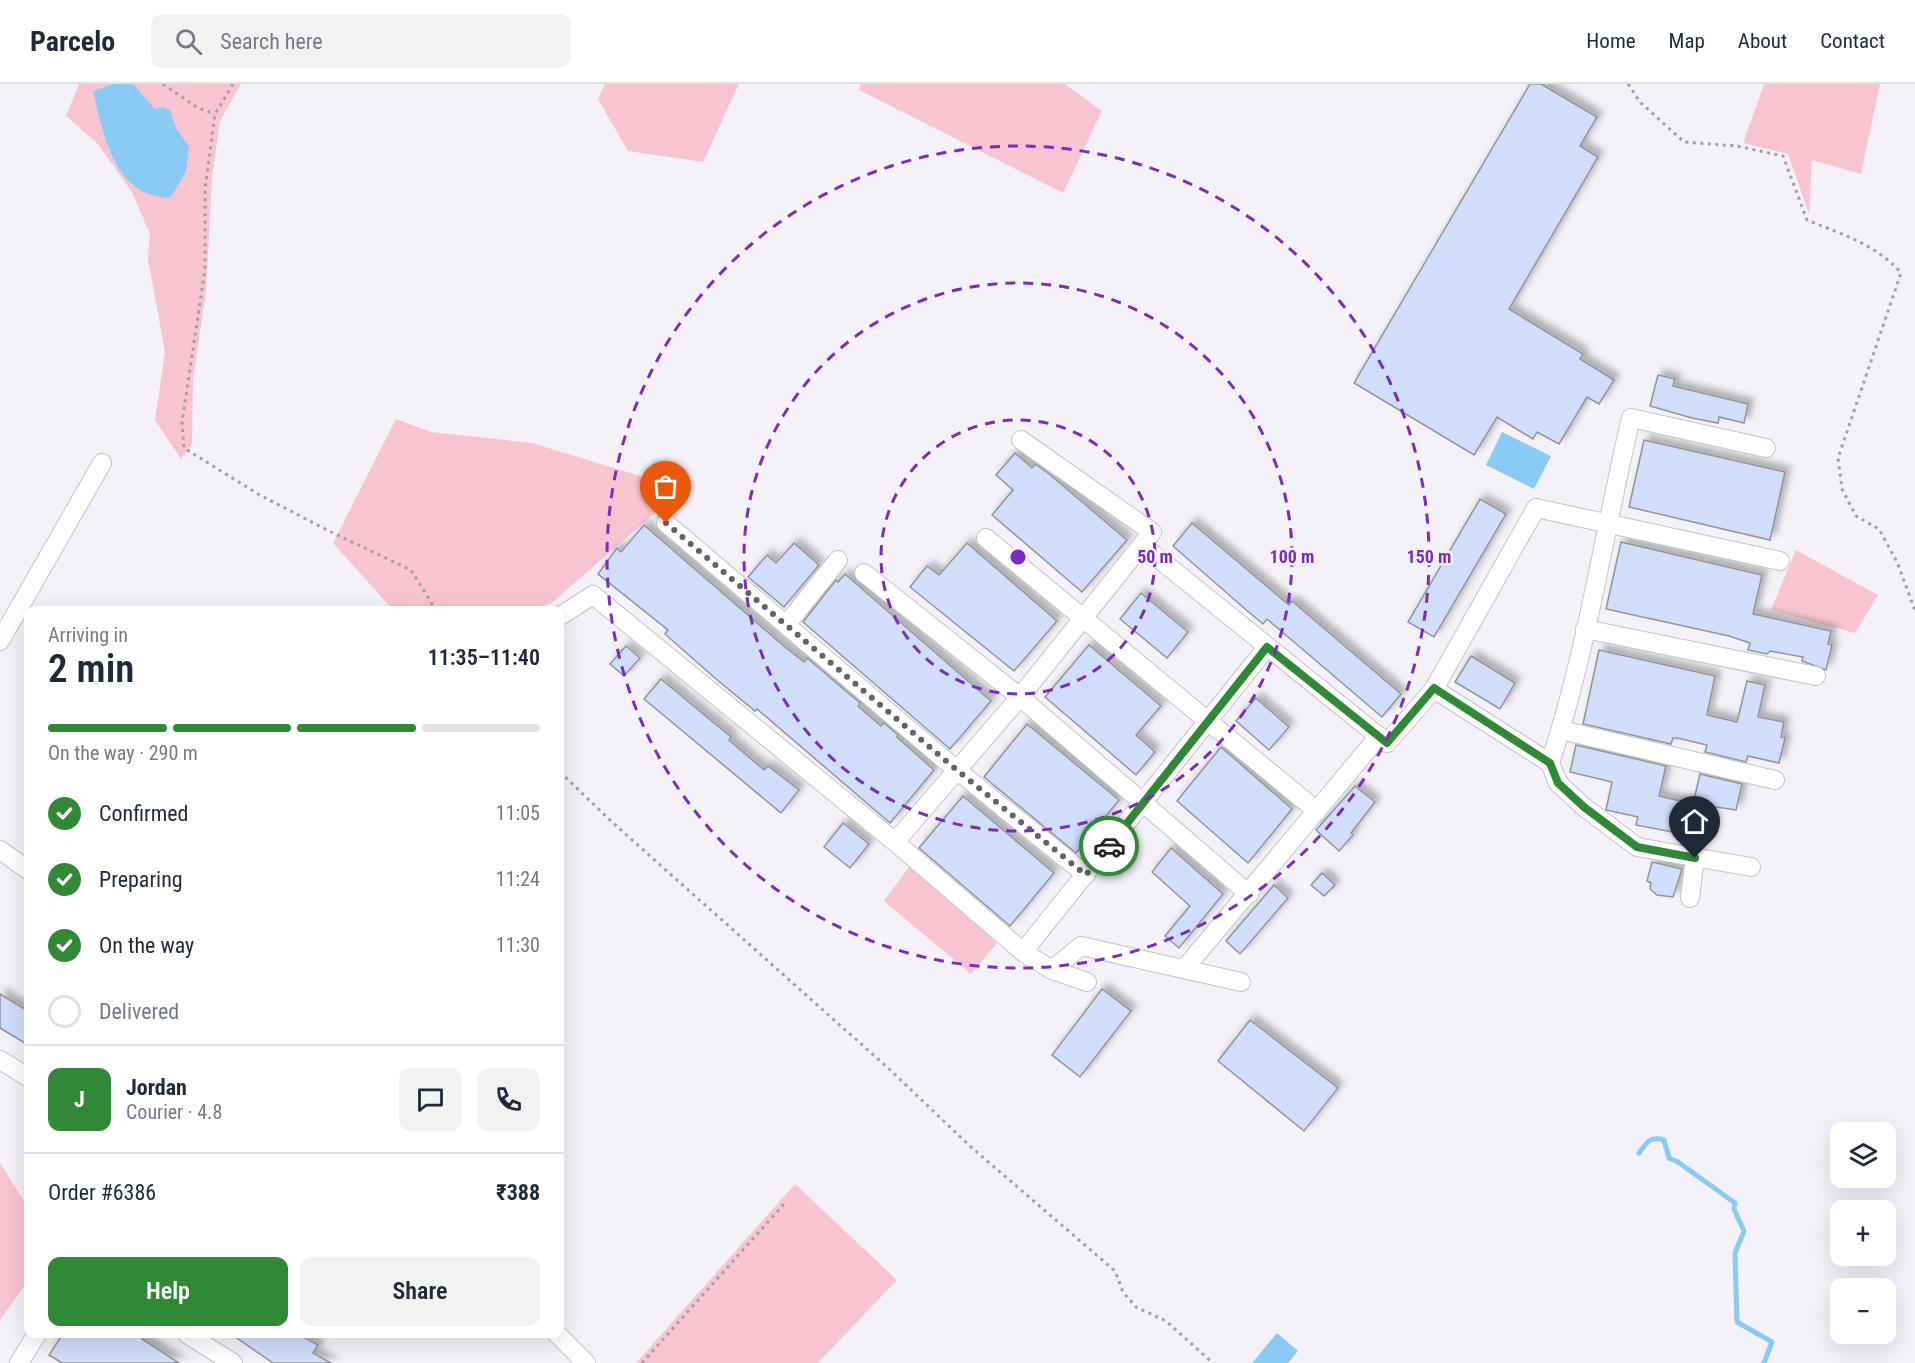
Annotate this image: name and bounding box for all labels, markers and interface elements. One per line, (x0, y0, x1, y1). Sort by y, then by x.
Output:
search box (151, 14, 571, 68)
text: Parcelo (30, 25, 115, 58)
icon: search (172, 25, 205, 58)
text: Search here (220, 29, 323, 54)
text: Home (1586, 29, 1636, 53)
text: Map (1669, 29, 1705, 53)
text: About (1738, 29, 1787, 53)
text: Contact (1820, 29, 1885, 53)
pin (640, 461, 691, 523)
icon: bag (649, 470, 682, 503)
text: 50 m (1137, 546, 1173, 567)
text: 100 m (1270, 546, 1314, 567)
text: 150 m (1407, 546, 1451, 567)
centre of rings (1008, 547, 1028, 567)
text: Arriving in (48, 623, 128, 647)
text: 11:35–11:40 (428, 645, 540, 670)
text: 2 min (48, 646, 134, 692)
text: On the way · 290 m (48, 741, 198, 765)
pin (1669, 796, 1720, 858)
icon: check (48, 797, 81, 830)
text: Confirmed (99, 801, 188, 826)
text: 11:05 (496, 801, 540, 825)
icon: home (1678, 805, 1711, 838)
courier (1079, 816, 1139, 876)
icon: car (1093, 830, 1126, 863)
icon: check (48, 863, 81, 896)
text: Preparing (99, 867, 183, 892)
text: 11:24 (496, 867, 540, 891)
icon: check (48, 929, 81, 962)
text: On the way (99, 933, 194, 958)
text: 11:30 (496, 933, 540, 957)
text: Delivered (99, 999, 179, 1024)
button: chat (399, 1068, 462, 1131)
button: phone (477, 1068, 540, 1131)
text: Jordan (126, 1075, 187, 1100)
text: J (74, 1087, 85, 1112)
text: Courier · 4.8 (126, 1100, 222, 1124)
map controls (1830, 1122, 1896, 1344)
button: layers (1830, 1122, 1896, 1188)
text: Order #6386 (48, 1180, 156, 1205)
text: ₹388 (496, 1180, 540, 1205)
button: + (1830, 1200, 1896, 1266)
button: Help (48, 1257, 288, 1326)
button: Share (300, 1257, 540, 1326)
button: − (1830, 1278, 1896, 1344)

